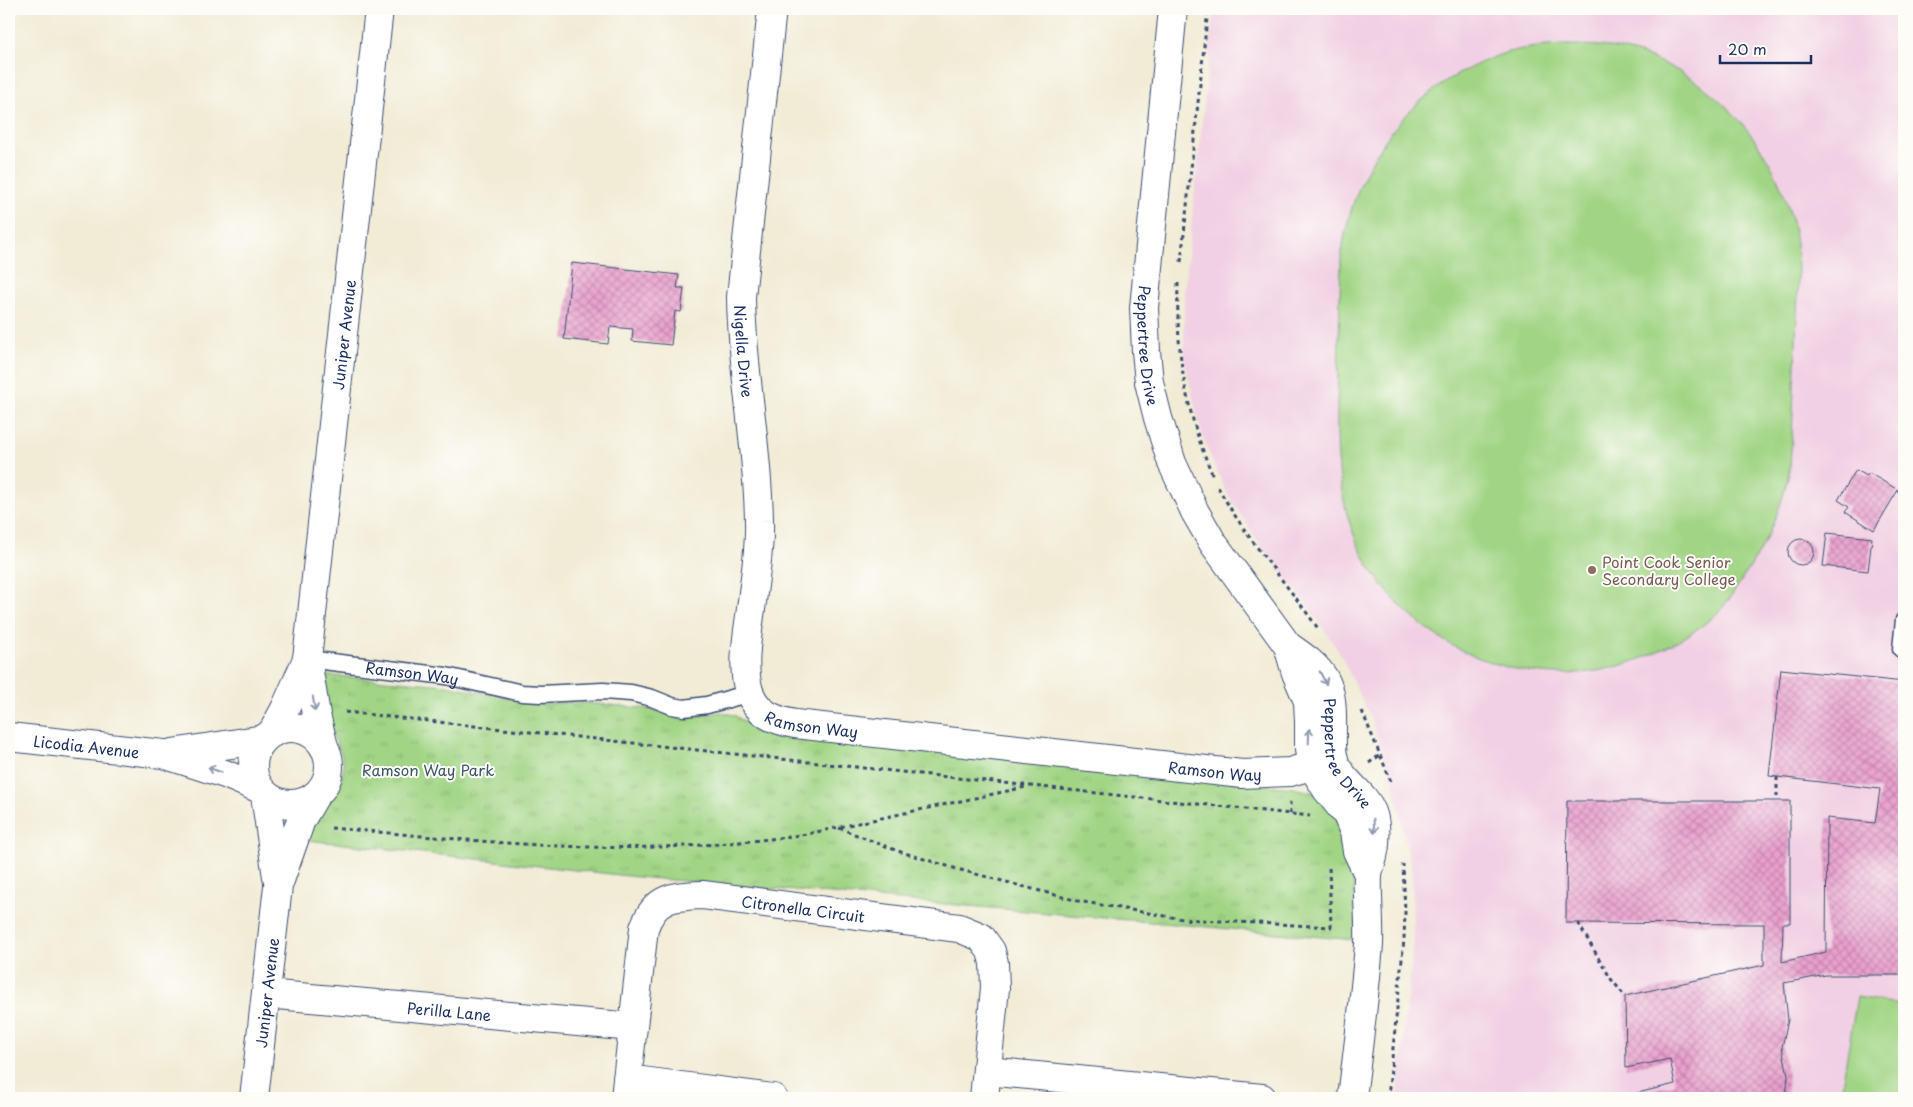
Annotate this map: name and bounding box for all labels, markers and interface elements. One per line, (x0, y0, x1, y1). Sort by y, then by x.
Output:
scale bar (1720, 32, 1812, 64)
text: 20 m (1728, 37, 1767, 60)
street label: Juniper Avenue (325, 278, 360, 391)
street label: Peppertree Drive (1132, 285, 1166, 408)
street label: Nigella Drive (730, 305, 760, 399)
place label: Point Cook Senior Secondary College (1602, 550, 1736, 590)
marker: Point Cook Senior Secondary College (1586, 564, 1598, 576)
street label: Ramson Way (364, 655, 461, 690)
one-way arrow (1318, 671, 1328, 686)
one-way arrow (309, 695, 319, 711)
street label: Peppertree Drive (1319, 697, 1378, 812)
street label: Ramson Way (761, 704, 859, 742)
street label: Licodia Avenue (32, 728, 141, 763)
one-way arrow (1304, 728, 1314, 744)
street label: Ramson Way (1167, 754, 1262, 786)
park label: Ramson Way Park (362, 758, 494, 781)
one-way arrow (207, 765, 223, 774)
one-way arrow (1369, 818, 1378, 834)
street label: Citronella Circuit (740, 889, 866, 927)
street label: Juniper Avenue (248, 936, 284, 1049)
street label: Perilla Lane (406, 995, 492, 1026)

